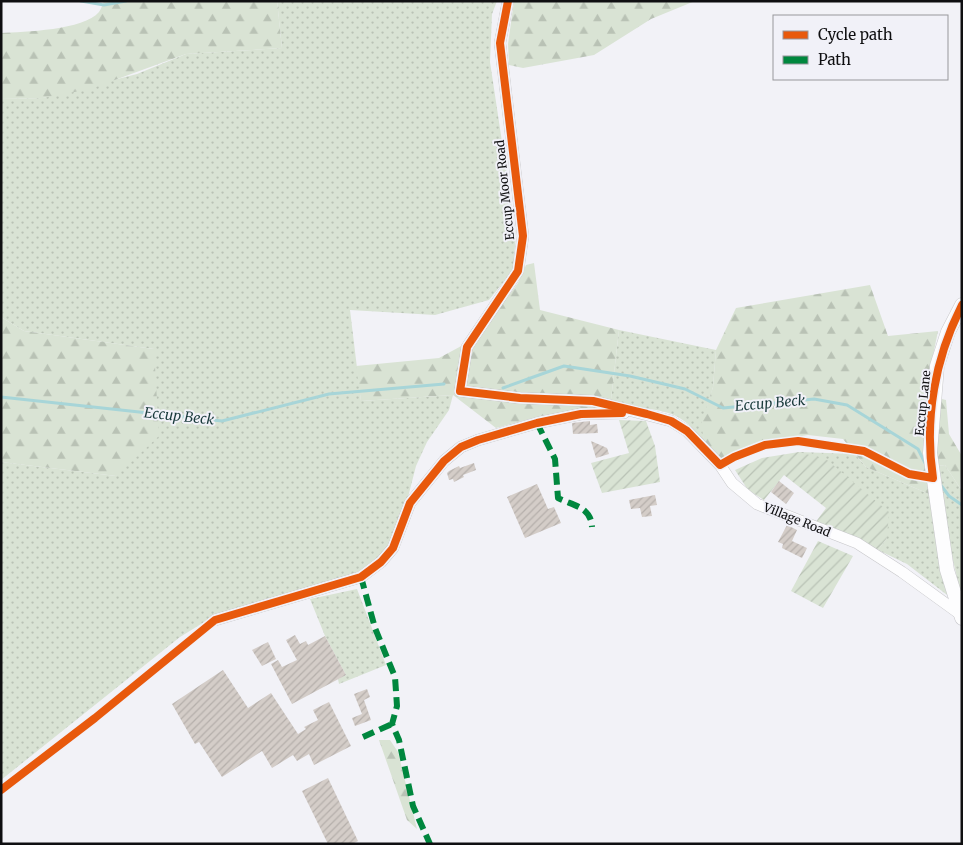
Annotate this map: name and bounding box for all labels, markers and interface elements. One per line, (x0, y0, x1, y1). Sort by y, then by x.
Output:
legend (773, 15, 948, 80)
text: Cycle path (818, 25, 893, 44)
text: Path (818, 50, 851, 69)
street label: Eccup Moor Road (492, 139, 517, 241)
street label: Eccup Lane (912, 369, 933, 436)
water label: Eccup Beck (734, 391, 806, 415)
water label: Eccup Beck (143, 403, 215, 429)
street label: Village Road (761, 499, 833, 540)

